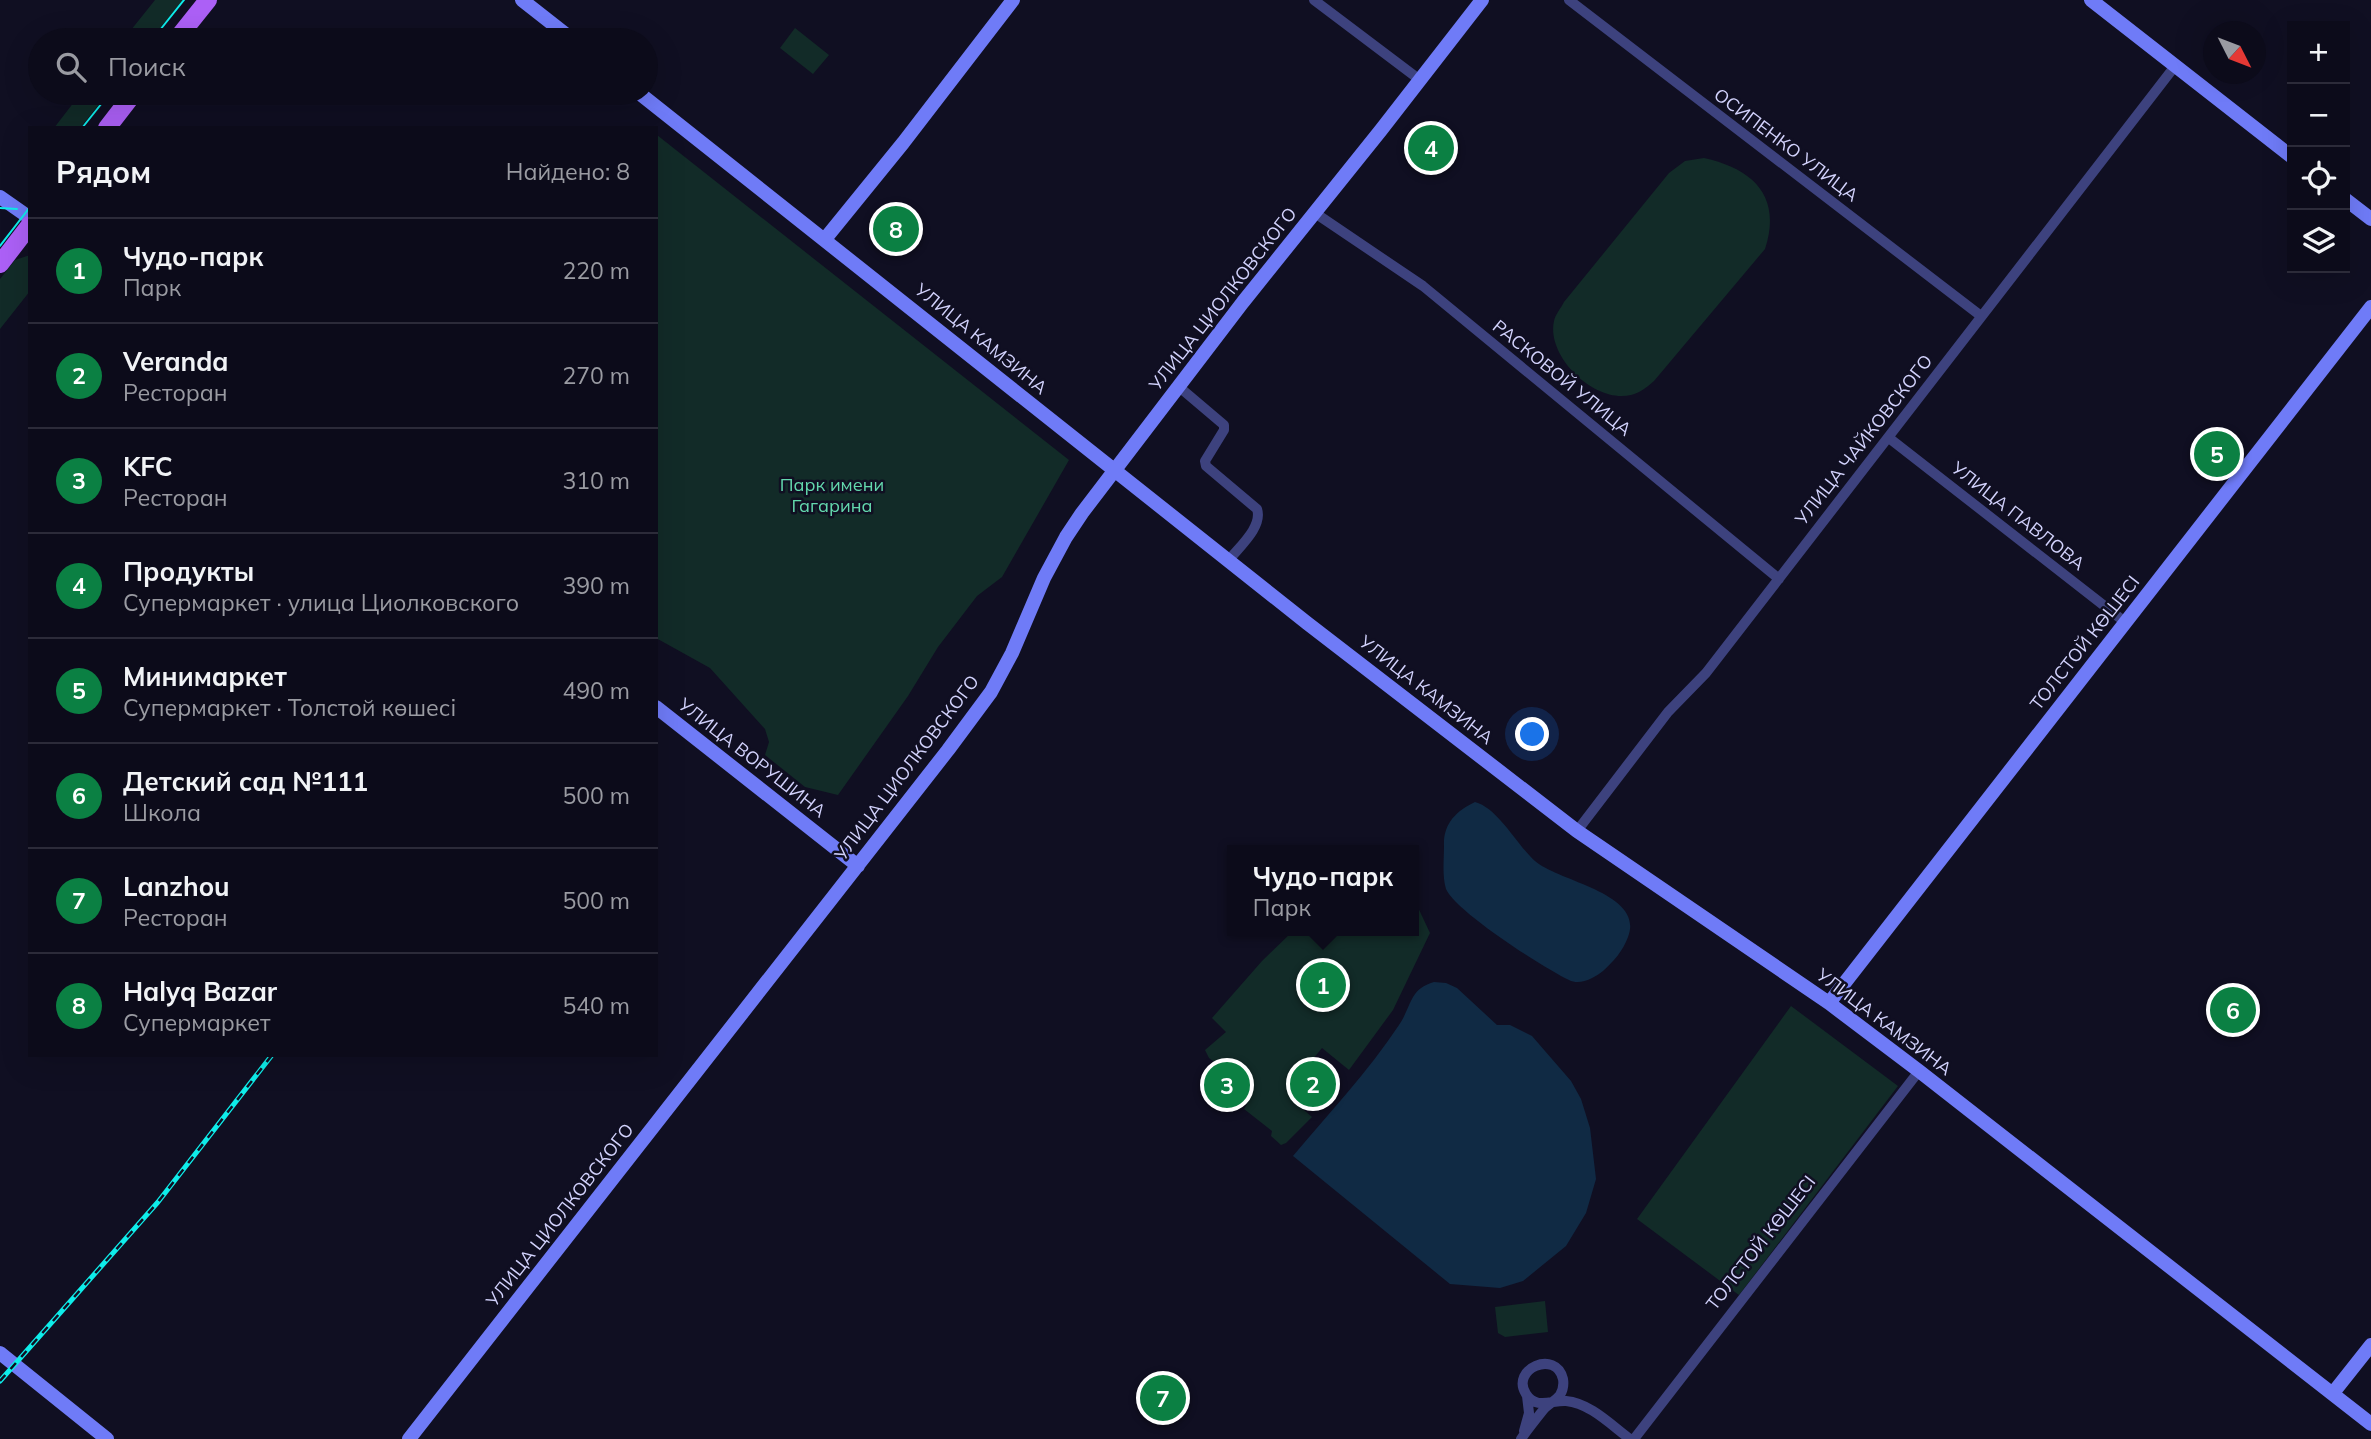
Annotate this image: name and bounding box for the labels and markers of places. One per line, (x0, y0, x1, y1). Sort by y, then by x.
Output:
pin: 4 (1408, 122, 1454, 174)
pin: 8 (873, 203, 919, 255)
pin: 5 (2194, 428, 2240, 480)
pin: 1 (1300, 959, 1346, 1011)
pin: 6 (2210, 984, 2256, 1036)
pin: 2 (1290, 1058, 1336, 1110)
pin: 3 (1204, 1059, 1250, 1111)
pin: 7 (1140, 1372, 1186, 1424)

